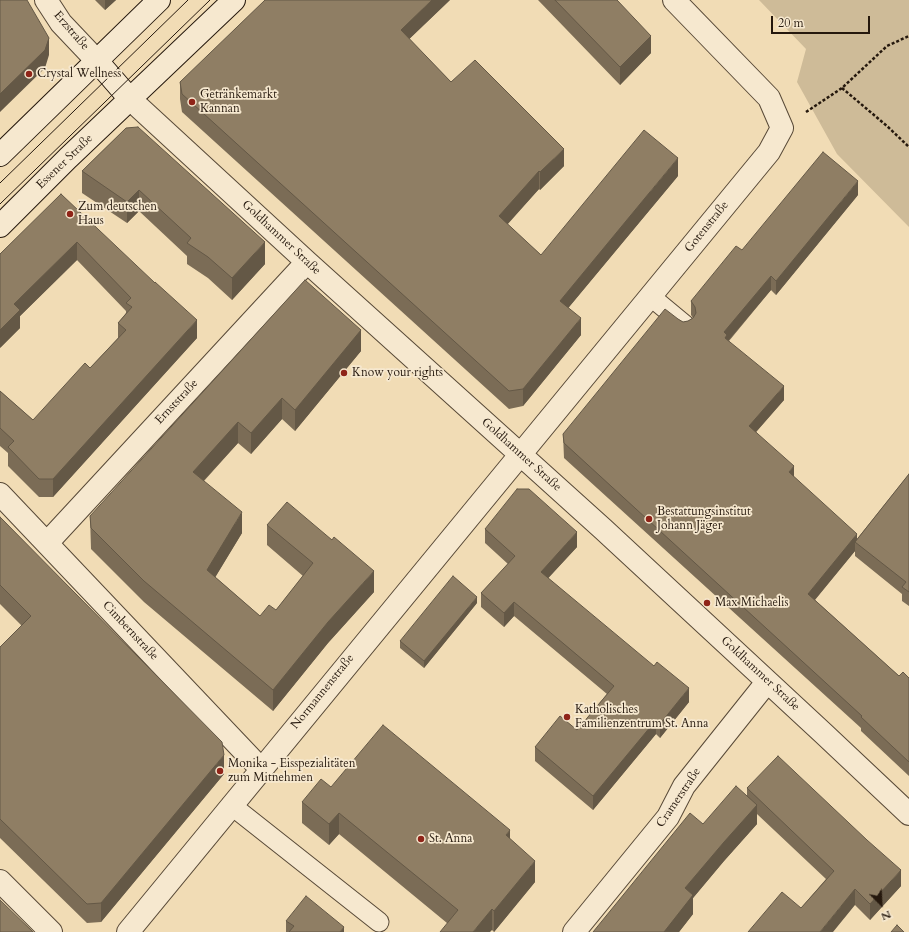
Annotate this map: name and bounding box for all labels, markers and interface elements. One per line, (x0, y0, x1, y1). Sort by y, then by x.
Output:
street label: Erzstraße (50, 8, 92, 54)
scale bar (773, 8, 872, 34)
text: 20 m (778, 15, 804, 31)
place label: Crystal Wellness (37, 67, 121, 81)
marker: Crystal Wellness (24, 69, 34, 79)
place label: Getränkemarkt Kannan (200, 88, 277, 116)
marker: Getränkemarkt Kannan (187, 97, 197, 107)
street label: Essener Straße (34, 132, 96, 192)
street label: Goldhammer Straße (239, 198, 323, 278)
street label: Gotenstraße (682, 198, 732, 256)
place label: Zum deutschen Haus (78, 200, 157, 228)
marker: Zum deutschen Haus (65, 209, 75, 219)
place label: Know your rights (352, 366, 443, 380)
marker: Know your rights (339, 368, 349, 378)
street label: Ernststraße (153, 376, 201, 428)
street label: Goldhammer Straße (478, 415, 564, 495)
place label: Bestattungsinstitut Johann Jäger (657, 505, 751, 533)
marker: Bestattungsinstitut Johann Jäger (644, 514, 654, 524)
place label: Max Michaelis (715, 596, 788, 610)
street label: Cimbernstraße (99, 598, 161, 664)
marker: Max Michaelis (702, 598, 712, 608)
street label: Goldhammer Straße (718, 634, 802, 714)
street label: Normannenstraße (288, 652, 358, 732)
place label: Katholisches Familienzentrum St. Anna (575, 703, 708, 731)
marker: Katholisches Familienzentrum St. Anna (562, 712, 572, 722)
place label: Monika - Eisspezialitäten zum Mitnehmen (228, 757, 356, 785)
marker: Monika - Eisspezialitäten zum Mitnehmen (215, 766, 225, 776)
street label: Cramerstraße (654, 766, 704, 830)
place label: St. Anna (429, 832, 472, 846)
marker: St. Anna (416, 834, 426, 844)
north arrow (861, 884, 901, 924)
text: N (879, 907, 894, 924)

